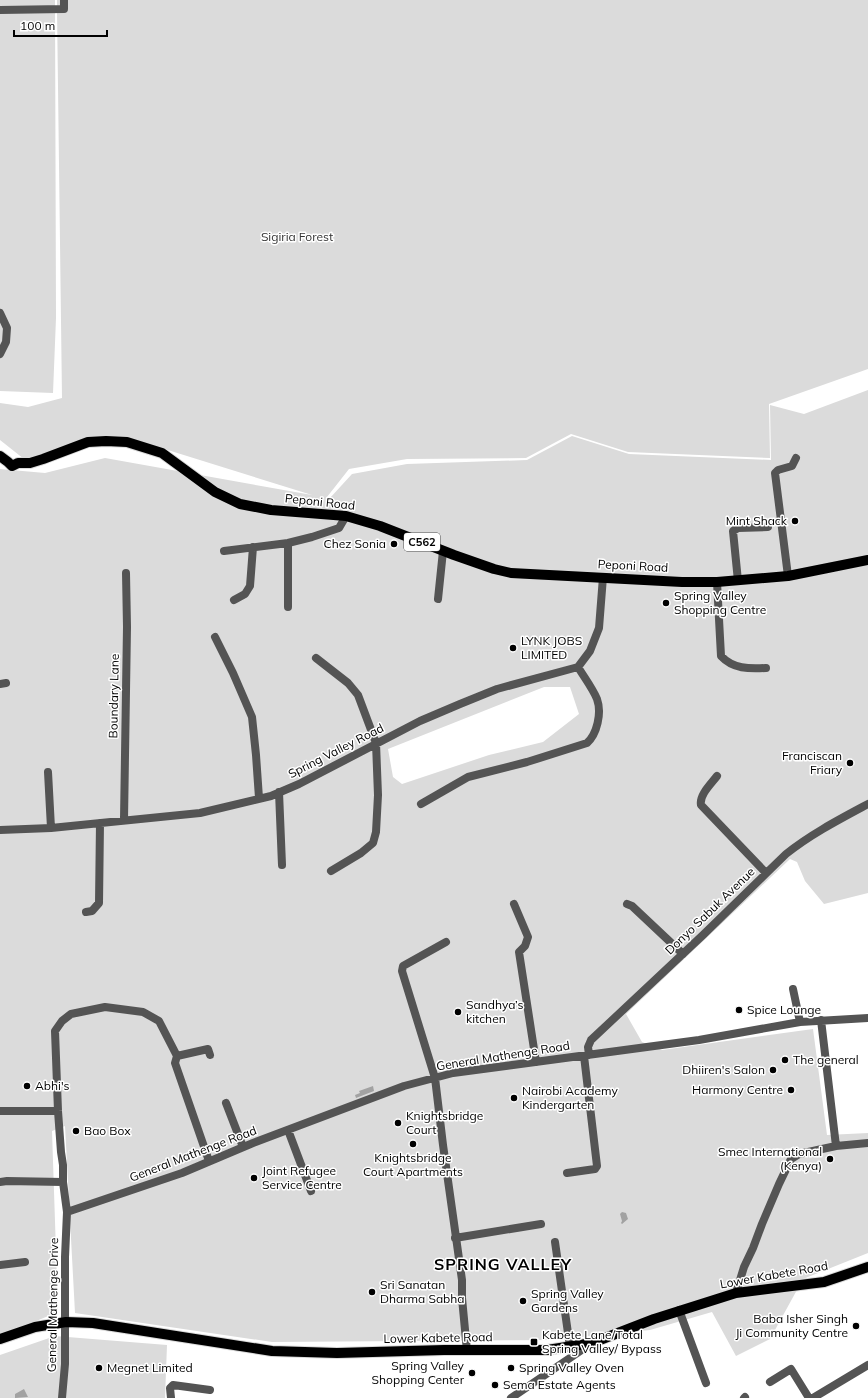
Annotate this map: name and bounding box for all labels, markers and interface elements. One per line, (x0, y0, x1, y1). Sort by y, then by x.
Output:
scale bar (14, 12, 107, 38)
text: 100 m (20, 18, 55, 33)
park label: Sigiria Forest (261, 229, 333, 244)
street label: Peponi Road (284, 490, 356, 513)
place label: Mint Shack (726, 513, 788, 528)
marker: Mint Shack (790, 516, 800, 526)
road number: C562 (404, 533, 440, 551)
place label: Chez Sonia (323, 536, 386, 551)
marker: Chez Sonia (389, 539, 399, 549)
street label: Peponi Road (597, 556, 669, 575)
place label: Spring Valley Shopping Centre (674, 588, 766, 617)
marker: Spring Valley Shopping Centre (661, 598, 671, 608)
place label: LYNK JOBS LIMITED (521, 633, 582, 662)
marker: LYNK JOBS LIMITED (508, 643, 518, 653)
street label: Boundary Lane (105, 653, 122, 739)
street label: Spring Valley Road (285, 720, 386, 781)
place label: Franciscan Friary (782, 748, 843, 777)
marker: Franciscan Friary (845, 758, 855, 768)
street label: Donyo Sabuk Avenue (662, 864, 758, 957)
place label: Sandhya’s kitchen (466, 997, 523, 1026)
place label: Spice Lounge (747, 1002, 821, 1017)
marker: Spice Lounge (734, 1005, 744, 1015)
marker: Sandhya’s kitchen (453, 1007, 463, 1017)
street label: General Mathenge Road (435, 1038, 571, 1073)
place label: The general (793, 1052, 859, 1067)
marker: The general (780, 1055, 790, 1065)
place label: Dhiiren's Salon (682, 1062, 765, 1077)
marker: Dhiiren's Salon (768, 1065, 778, 1075)
place label: Abhi's (35, 1078, 70, 1093)
marker: Abhi's (22, 1081, 32, 1091)
place label: Harmony Centre (692, 1082, 783, 1097)
place label: Nairobi Academy Kindergarten (522, 1083, 618, 1112)
marker: Harmony Centre (786, 1085, 796, 1095)
marker: Nairobi Academy Kindergarten (509, 1093, 519, 1103)
place label: Knightsbridge Court (406, 1108, 483, 1137)
marker: Knightsbridge Court (393, 1118, 403, 1128)
street label: General Mathenge Road (127, 1122, 259, 1185)
place label: Bao Box (84, 1123, 131, 1138)
marker: Bao Box (71, 1126, 81, 1136)
marker: Knightsbridge Court Apartments (408, 1139, 418, 1149)
place label: Smec International (Kenya) (718, 1144, 822, 1173)
place label: Knightsbridge Court Apartments (363, 1150, 463, 1179)
marker: Smec International (Kenya) (825, 1154, 835, 1164)
place label: Joint Refugee Service Centre (262, 1163, 342, 1192)
marker: Joint Refugee Service Centre (249, 1173, 259, 1183)
street label: General Mathenge Drive (44, 1238, 61, 1372)
district label: SPRING VALLEY (434, 1254, 572, 1274)
street label: Lower Kabete Road (719, 1258, 829, 1291)
place label: Sri Sanatan Dharma Sabha (380, 1277, 465, 1306)
place label: Spring Valley Gardens (531, 1286, 604, 1315)
marker: Sri Sanatan Dharma Sabha (367, 1287, 377, 1297)
marker: Spring Valley Gardens (518, 1296, 528, 1306)
place label: Baba Isher Singh Ji Community Centre (735, 1311, 848, 1340)
marker: Baba Isher Singh Ji Community Centre (851, 1321, 861, 1331)
place label: Kabete Lane/Total Spring Valley/ Bypass (542, 1327, 662, 1356)
street label: Lower Kabete Road (383, 1329, 493, 1346)
marker: Kabete Lane/Total Spring Valley/ Bypass (529, 1337, 539, 1347)
place label: Spring Valley Shopping Center (372, 1358, 465, 1387)
place label: Megnet Limited (107, 1360, 193, 1375)
place label: Spring Valley Oven (519, 1360, 624, 1375)
marker: Megnet Limited (94, 1363, 104, 1373)
marker: Spring Valley Oven (506, 1363, 516, 1373)
marker: Spring Valley Shopping Center (467, 1368, 477, 1378)
place label: Sema Estate Agents (503, 1377, 616, 1392)
marker: Sema Estate Agents (490, 1380, 500, 1390)

